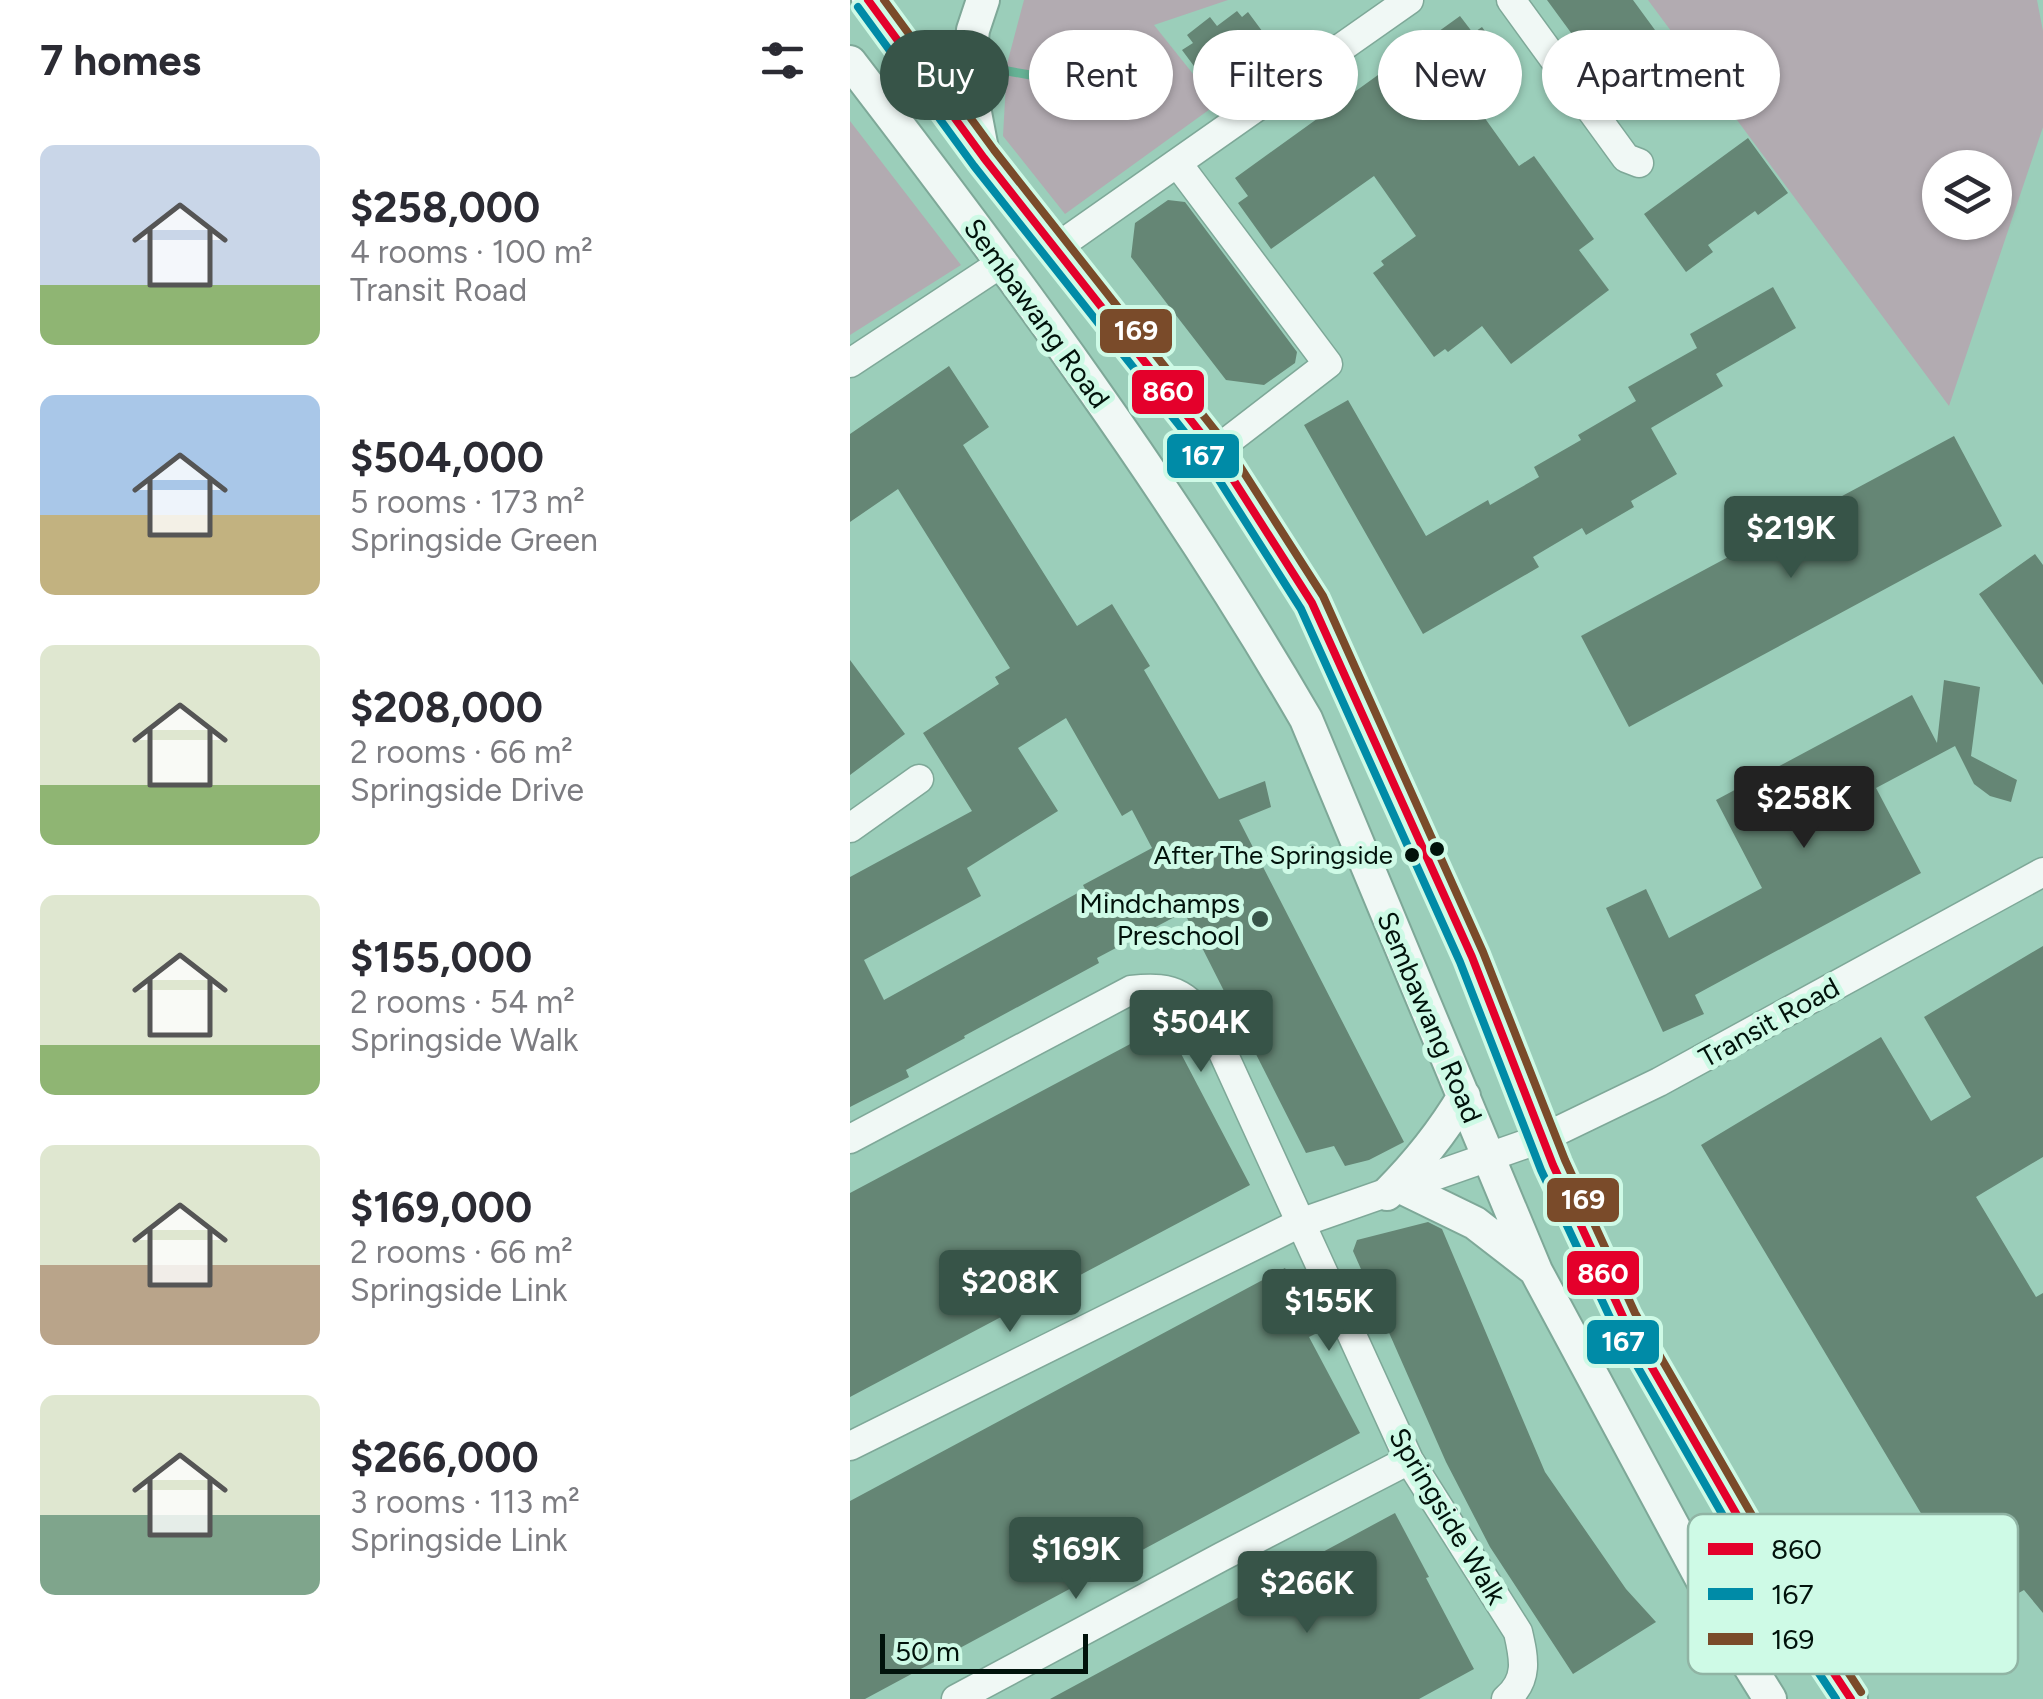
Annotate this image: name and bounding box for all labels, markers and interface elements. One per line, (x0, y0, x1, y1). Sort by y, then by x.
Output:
chip: Buy (880, 30, 1009, 120)
chip: Rent (1029, 30, 1173, 120)
chip: Filters (1193, 30, 1358, 120)
chip: New (1378, 30, 1522, 120)
chip: Apartment (1542, 30, 1780, 120)
icon: filters (755, 33, 810, 88)
text: 7 homes (40, 35, 201, 86)
map controls (1922, 150, 2012, 240)
button: layers (1922, 150, 2012, 240)
text: $258,000 (350, 182, 540, 233)
icon: home (120, 185, 240, 305)
street label: Sembawang Road (957, 212, 1117, 414)
text: 4 rooms · 100 m² (350, 233, 593, 271)
text: Transit Road (350, 271, 527, 309)
line badge: 169 (1098, 307, 1174, 355)
text: 169 (1114, 313, 1158, 347)
line badge: 860 (1130, 368, 1206, 416)
text: 860 (1142, 374, 1194, 408)
text: $504,000 (350, 432, 544, 483)
line badge: 167 (1165, 432, 1241, 480)
icon: home (120, 435, 240, 555)
text: 167 (1181, 438, 1225, 472)
text: 5 rooms · 173 m² (350, 483, 585, 521)
pin: $219K (1721, 496, 1861, 581)
text: $219K (1746, 509, 1836, 547)
text: Springside Green (350, 521, 598, 559)
text: $208,000 (350, 682, 543, 733)
icon: home (120, 685, 240, 805)
text: 2 rooms · 66 m² (350, 733, 573, 771)
pin: $258K (1734, 766, 1874, 851)
text: Springside Drive (350, 771, 584, 809)
text: $258K (1756, 779, 1852, 817)
place label: After The Springside (1154, 839, 1393, 871)
unlabelled marker (1427, 839, 1447, 859)
marker: After The Springside (1402, 845, 1422, 865)
place label: Mindchamps Preschool (1079, 886, 1240, 952)
street label: Sembawang Road (1370, 906, 1490, 1128)
marker: Mindchamps Preschool (1249, 908, 1271, 930)
text: $155,000 (350, 932, 532, 983)
icon: home (120, 935, 240, 1055)
street label: Transit Road (1693, 970, 1845, 1074)
text: 2 rooms · 54 m² (350, 983, 575, 1021)
pin: $504K (1131, 990, 1271, 1075)
text: $504K (1152, 1003, 1250, 1041)
text: Springside Walk (350, 1021, 578, 1059)
line badge: 169 (1545, 1176, 1621, 1224)
text: $169,000 (350, 1182, 532, 1233)
text: 169 (1561, 1182, 1605, 1216)
icon: home (120, 1185, 240, 1305)
text: 2 rooms · 66 m² (350, 1233, 573, 1271)
line badge: 860 (1565, 1249, 1641, 1297)
pin: $208K (940, 1250, 1080, 1335)
text: 860 (1577, 1256, 1629, 1290)
text: $208K (961, 1263, 1059, 1301)
pin: $155K (1259, 1269, 1399, 1354)
text: Springside Link (350, 1271, 567, 1309)
text: $155K (1284, 1282, 1374, 1320)
line badge: 167 (1585, 1318, 1661, 1366)
text: 167 (1601, 1324, 1645, 1358)
street label: Springside Walk (1382, 1422, 1514, 1611)
text: $266,000 (350, 1432, 539, 1483)
icon: home (120, 1435, 240, 1555)
text: 3 rooms · 113 m² (350, 1483, 580, 1521)
legend (1688, 1514, 2018, 1674)
pin: $169K (1006, 1517, 1146, 1602)
text: Springside Link (350, 1521, 567, 1559)
text: $169K (1031, 1530, 1121, 1568)
text: 860 (1771, 1532, 1822, 1566)
pin: $266K (1237, 1551, 1377, 1636)
text: $266K (1260, 1564, 1354, 1602)
text: 167 (1771, 1577, 1813, 1611)
text: 169 (1771, 1622, 1814, 1656)
scale bar (880, 1629, 1088, 1674)
text: 50 m (895, 1634, 960, 1668)

